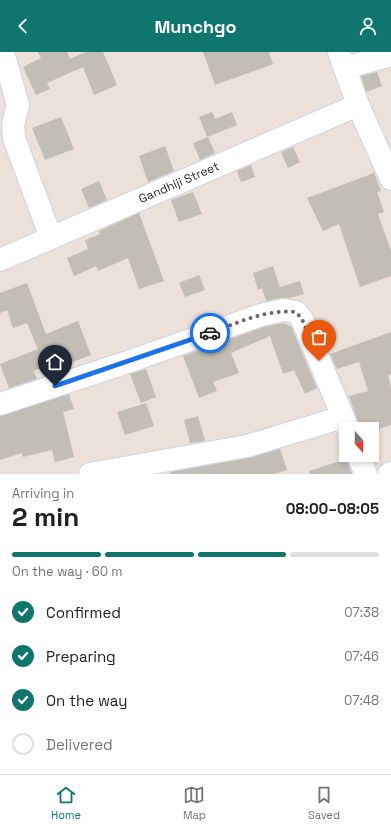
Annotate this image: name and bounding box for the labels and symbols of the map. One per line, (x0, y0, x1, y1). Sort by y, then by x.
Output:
street label: Gandhiji Street (136, 158, 222, 207)
courier (190, 313, 230, 353)
pin (302, 320, 336, 361)
pin (38, 345, 72, 386)
north arrow (339, 422, 379, 462)

